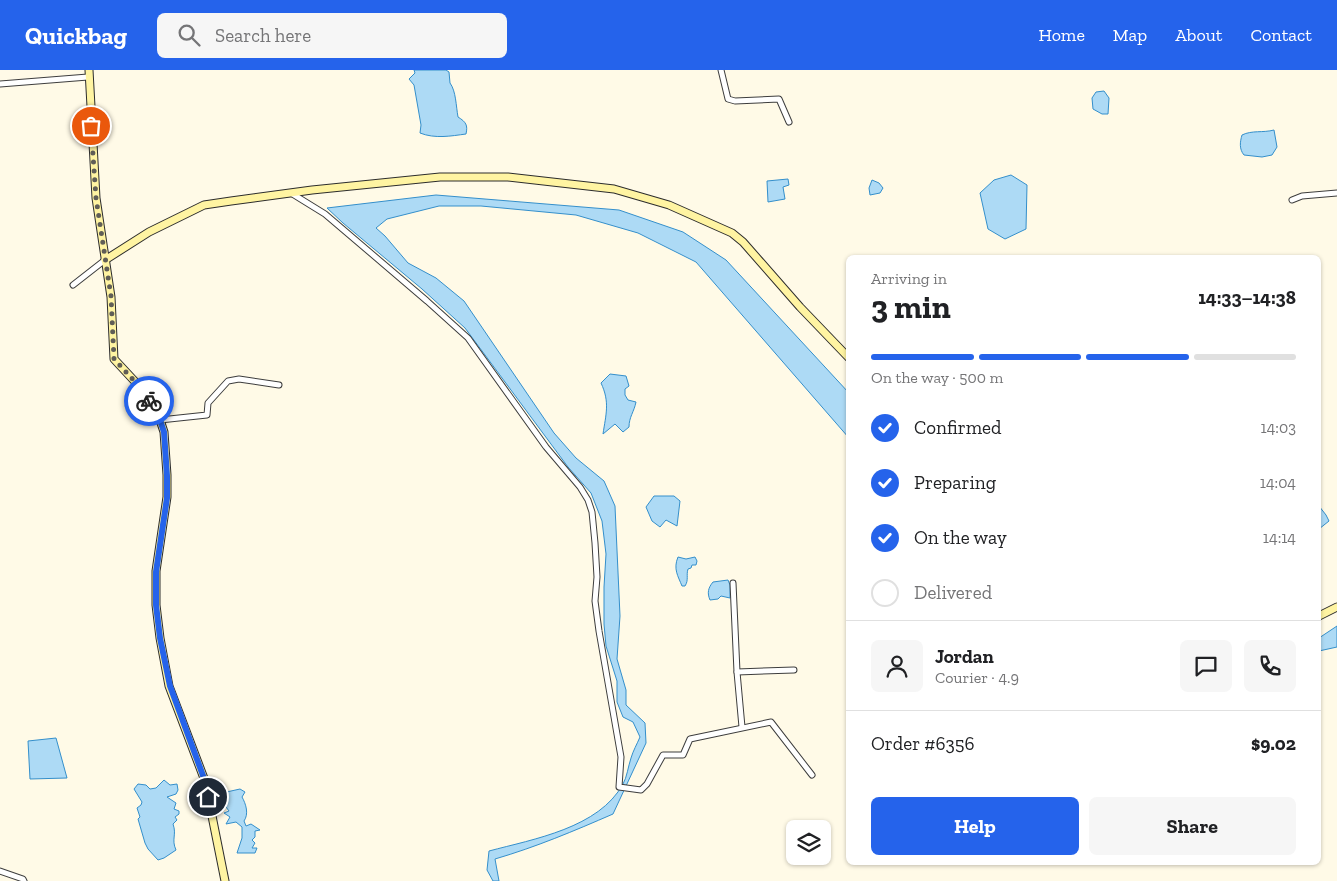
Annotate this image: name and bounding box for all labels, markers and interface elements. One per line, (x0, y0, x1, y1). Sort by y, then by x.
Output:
search box (157, 13, 507, 58)
text: Quickbag (25, 21, 127, 50)
icon: search (175, 21, 203, 49)
text: Search here (215, 24, 311, 47)
text: Home (1038, 24, 1085, 46)
text: Map (1113, 24, 1147, 46)
text: About (1175, 24, 1222, 46)
text: Contact (1250, 24, 1312, 46)
pin (70, 105, 112, 147)
icon: bag (77, 112, 105, 140)
text: Arriving in (871, 269, 947, 288)
text: 14:33–14:38 (1198, 286, 1296, 309)
text: 3 min (871, 288, 951, 326)
text: On the way · 500 m (871, 368, 1003, 387)
courier (124, 376, 174, 426)
icon: bike (135, 387, 163, 415)
icon: check (871, 414, 899, 442)
text: Confirmed (914, 416, 1001, 439)
text: 14:03 (1261, 418, 1296, 437)
icon: check (871, 469, 899, 497)
text: Preparing (914, 471, 996, 494)
text: 14:04 (1260, 473, 1296, 492)
icon: check (871, 524, 899, 552)
text: On the way (914, 526, 1007, 549)
text: 14:14 (1263, 528, 1296, 547)
text: Delivered (914, 581, 992, 604)
button: person (871, 640, 923, 692)
button: chat (1180, 640, 1232, 692)
button: phone (1244, 640, 1296, 692)
text: Jordan (935, 645, 994, 668)
text: Courier · 4.9 (935, 668, 1019, 687)
text: Order #6356 (871, 732, 975, 755)
text: $9.02 (1251, 732, 1296, 755)
pin (187, 776, 229, 818)
icon: home (194, 783, 222, 811)
button: Help (871, 797, 1079, 855)
button: Share (1089, 797, 1296, 855)
map controls (786, 820, 831, 865)
button: layers (786, 820, 831, 865)

